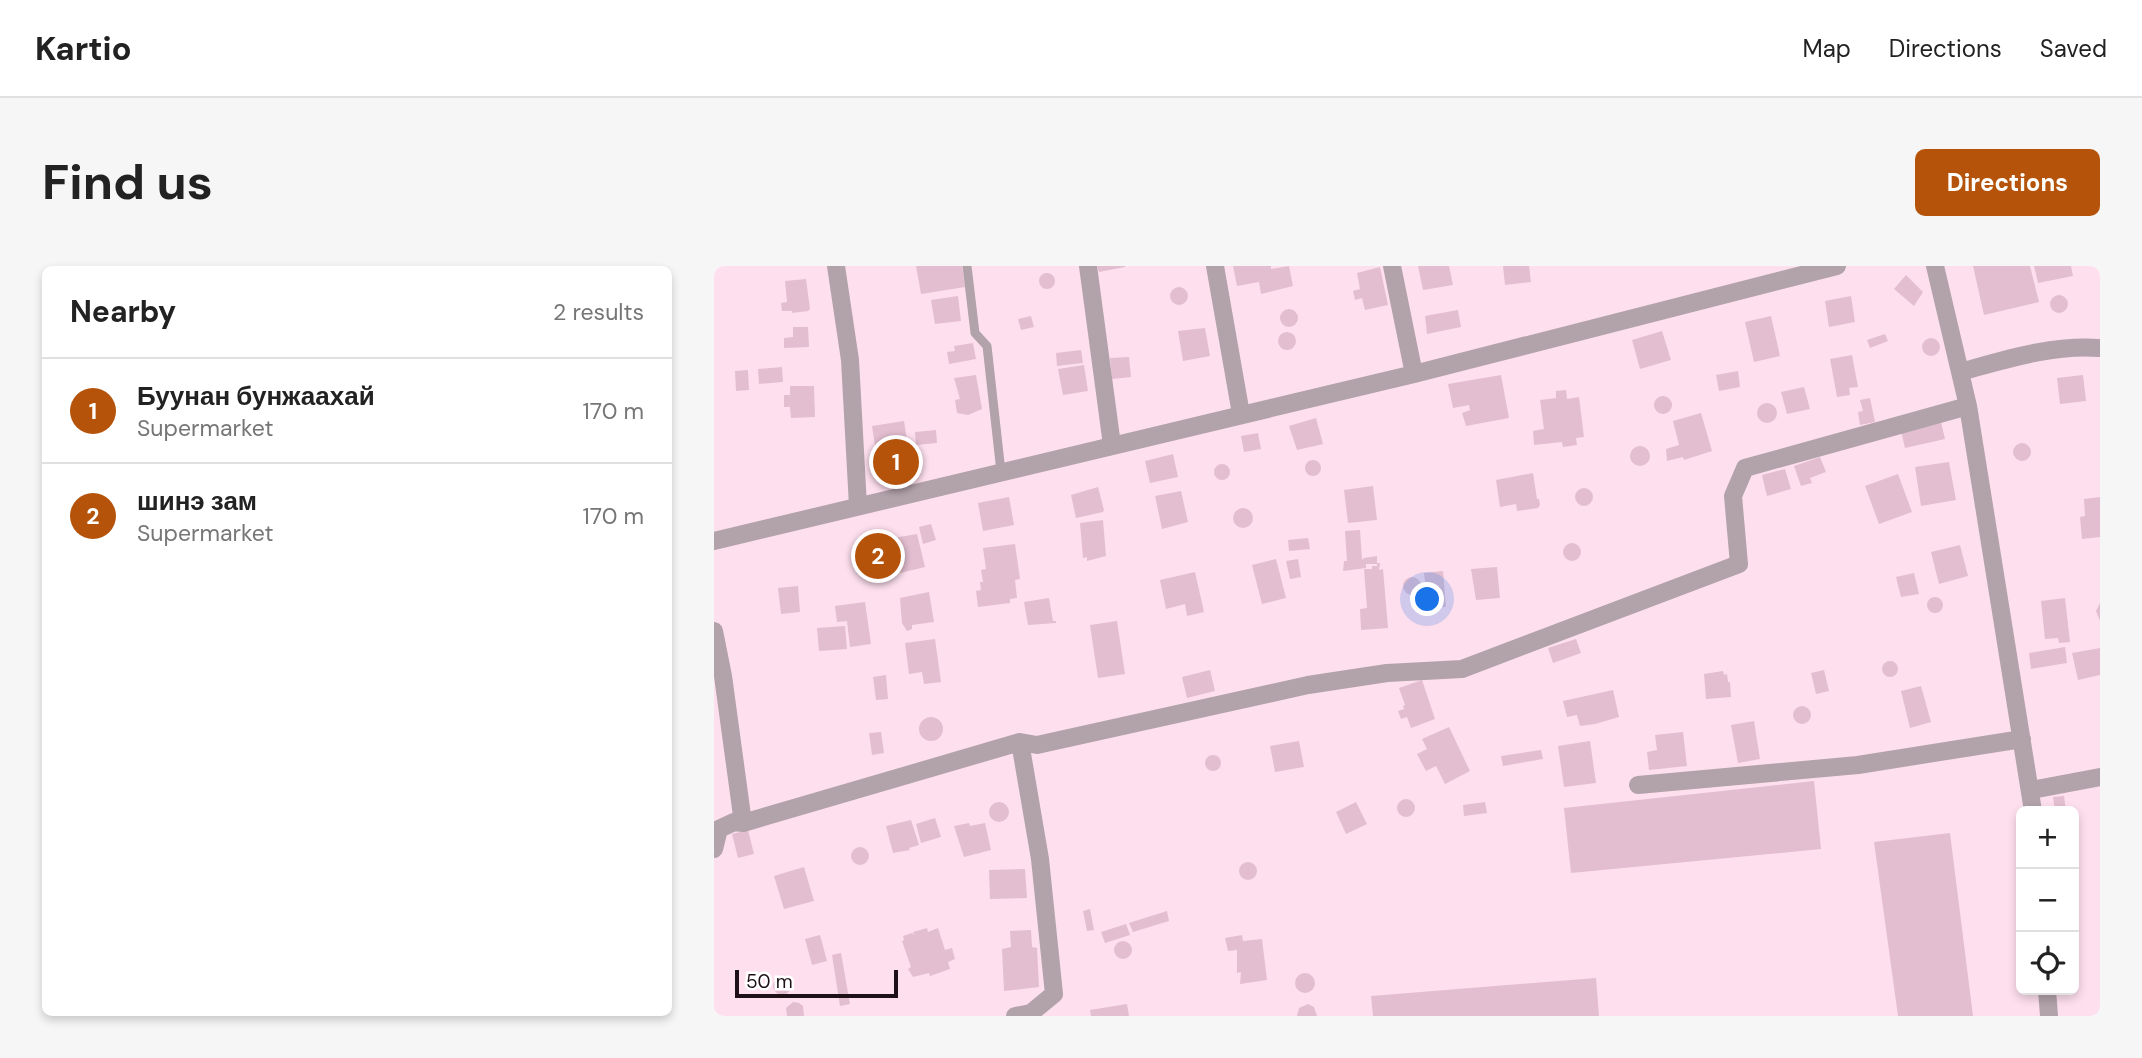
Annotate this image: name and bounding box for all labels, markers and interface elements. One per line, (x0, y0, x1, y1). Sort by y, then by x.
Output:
text: Kartio (35, 27, 132, 70)
text: Map (1803, 33, 1851, 64)
text: Directions (1889, 33, 2002, 64)
text: Saved (2040, 33, 2107, 64)
button: Directions (1915, 149, 2100, 216)
text: Find us (42, 150, 213, 214)
text: Nearby (70, 292, 176, 331)
text: 2 results (553, 297, 644, 327)
text: Буунан бунжаахай (137, 379, 375, 413)
text: 1 (89, 396, 97, 426)
text: 170 m (583, 396, 644, 426)
text: Supermarket (137, 413, 273, 443)
pin: 1 (873, 436, 919, 488)
text: шинэ зам (137, 484, 257, 518)
text: 2 (86, 501, 100, 531)
text: 170 m (583, 501, 644, 531)
text: Supermarket (137, 518, 273, 548)
pin: 2 (855, 530, 901, 582)
your location (1410, 582, 1444, 616)
map controls (2016, 806, 2079, 995)
button: + (2016, 806, 2079, 869)
button: − (2016, 869, 2079, 932)
button: locate (2016, 932, 2079, 995)
scale bar (735, 967, 898, 999)
text: 50 m (746, 969, 793, 994)

